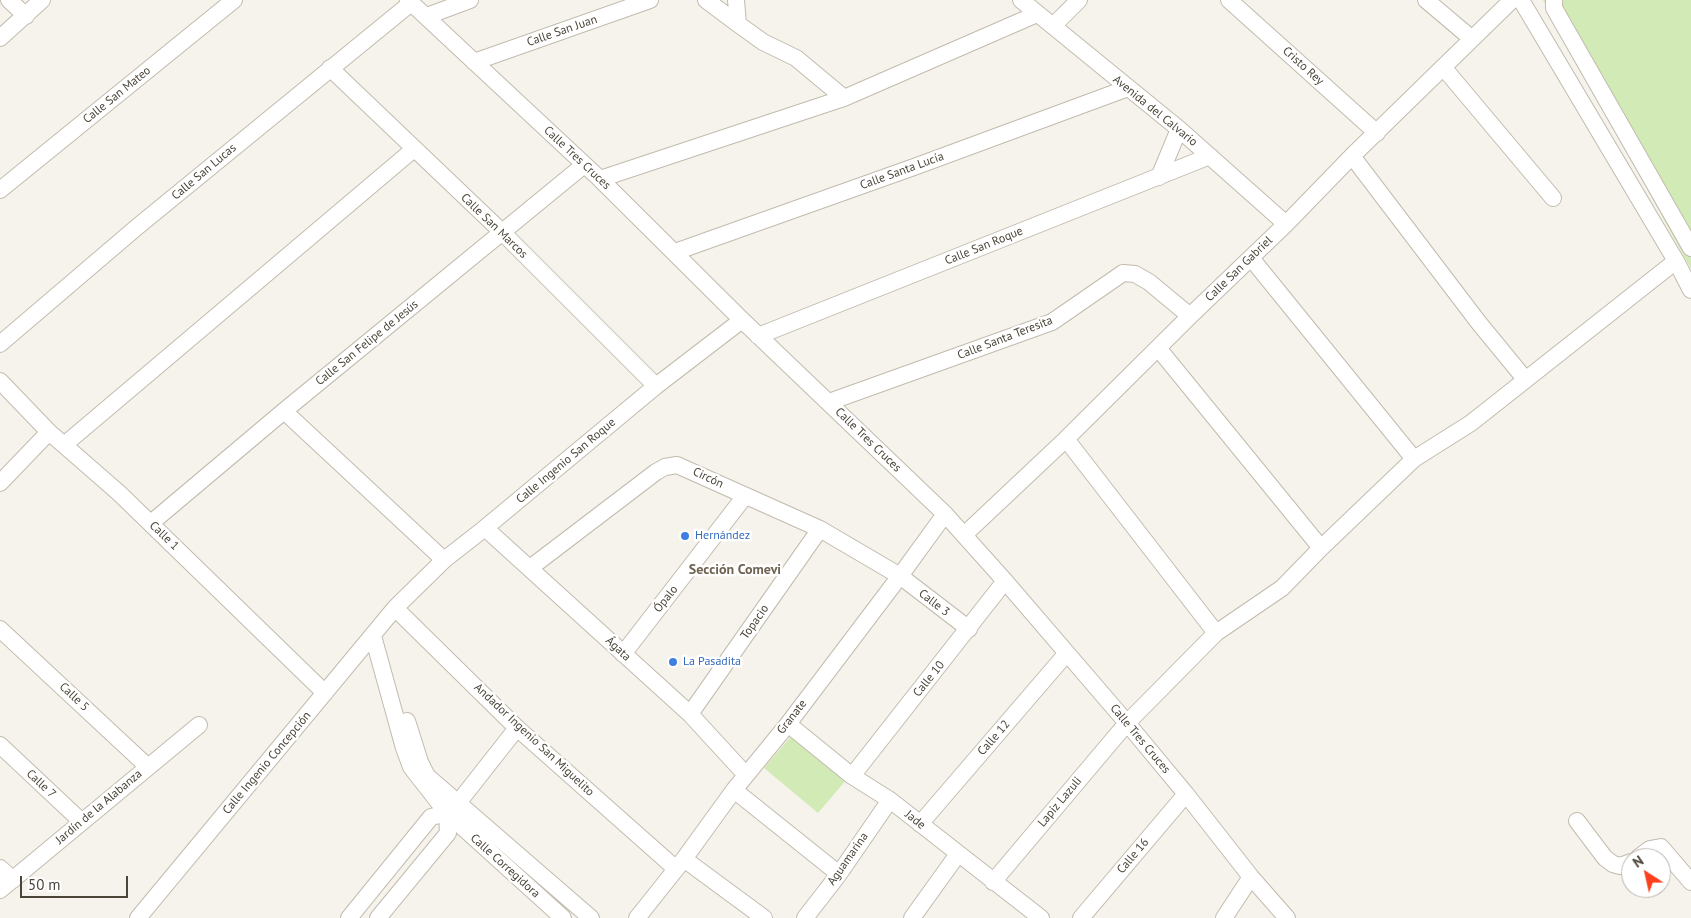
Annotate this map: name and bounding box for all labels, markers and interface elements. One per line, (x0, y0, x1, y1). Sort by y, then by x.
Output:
street label: Calle San Juan (525, 12, 599, 50)
street label: Cristo Rey (1279, 44, 1327, 88)
street label: Calle San Mateo (80, 63, 154, 127)
street label: Avenida del Calvario (1110, 73, 1200, 149)
street label: Calle Tres Cruces (541, 123, 613, 193)
street label: Calle San Lucas (169, 141, 239, 203)
street label: Calle Santa Lucía (858, 149, 946, 193)
street label: Calle San Marcos (458, 191, 530, 261)
street label: Calle San Roque (943, 224, 1025, 268)
street label: Calle San Gabriel (1202, 233, 1276, 305)
street label: Calle San Felipe de Jesús (313, 297, 421, 389)
street label: Calle Santa Teresita (955, 313, 1055, 363)
street label: Calle Tres Cruces (832, 405, 904, 475)
street label: Calle Ingenio San Roque (513, 415, 619, 507)
street label: Circón (690, 465, 726, 491)
street label: Calle 1 (146, 519, 182, 553)
place label: Hernández (695, 529, 750, 543)
marker: Hernández (679, 530, 691, 542)
district label: Sección Comevi (689, 562, 781, 578)
street label: Ópalo (651, 583, 681, 615)
street label: Calle 3 (916, 586, 952, 620)
street label: Topacio (738, 602, 772, 642)
street label: Ágata (602, 634, 634, 664)
place label: La Pasadita (683, 655, 741, 669)
marker: La Pasadita (667, 656, 679, 668)
street label: Calle 10 (910, 658, 948, 700)
street label: Calle 5 (56, 680, 92, 714)
street label: Andador Ingenio San Miguelito (471, 680, 597, 800)
street label: Granate (774, 697, 810, 737)
street label: Calle Tres Cruces (1107, 701, 1173, 777)
street label: Calle Ingenio Concepción (220, 709, 314, 817)
street label: Calle 12 (975, 717, 1013, 759)
street label: Calle 7 (23, 767, 59, 801)
street label: Jardín de la Alabanza (53, 767, 145, 847)
street label: Lapiz Lazuli (1035, 774, 1085, 830)
street label: Jade (902, 807, 928, 833)
street label: Aguamarina (825, 830, 871, 888)
street label: Calle Corregidora (467, 831, 543, 901)
street label: Calle 16 (1114, 835, 1152, 877)
north arrow (1621, 848, 1671, 898)
text: N (1629, 852, 1647, 872)
scale bar (22, 866, 130, 898)
text: 50 m (28, 875, 61, 894)

